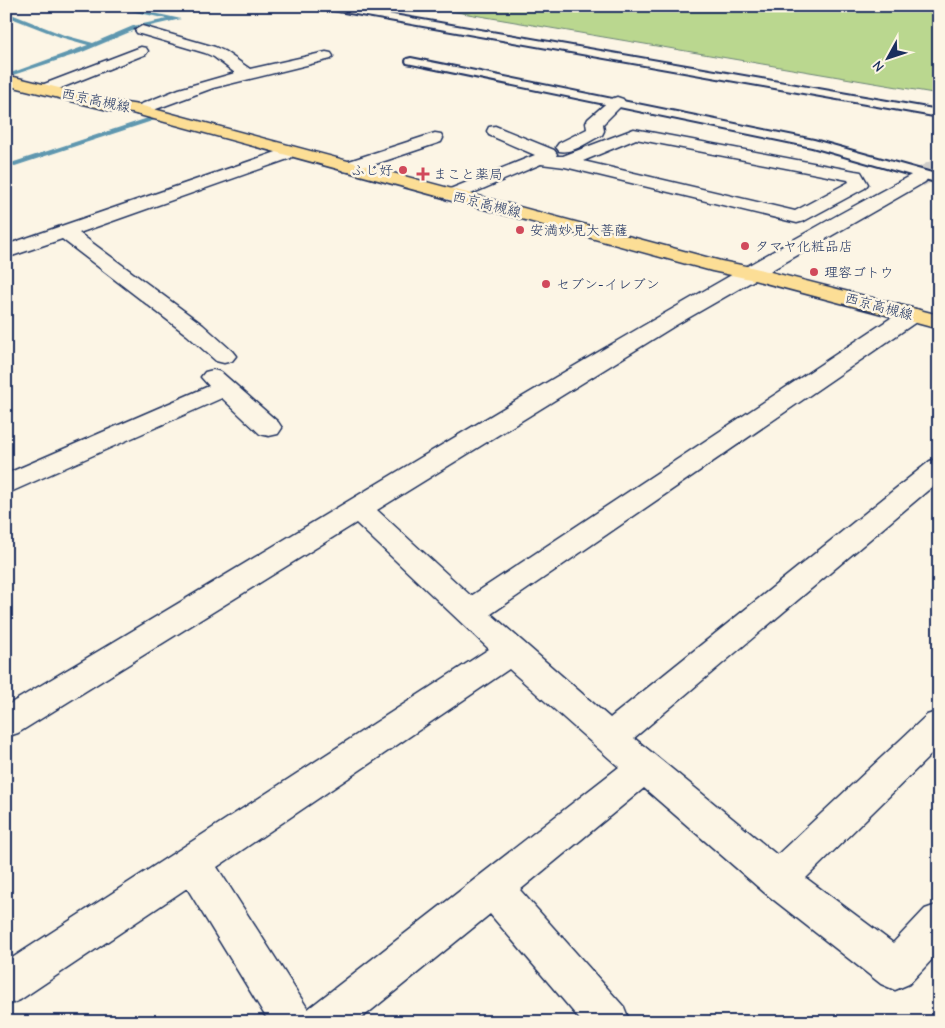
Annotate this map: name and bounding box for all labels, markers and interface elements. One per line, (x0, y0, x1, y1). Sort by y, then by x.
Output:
north arrow (862, 32, 912, 82)
text: N (869, 57, 888, 75)
street label: 西京高槻線 (60, 85, 132, 116)
place label: ふじ好 (351, 162, 393, 179)
marker: ふじ好 (397, 164, 409, 176)
place label: まこと薬局 (433, 166, 503, 183)
marker: まこと薬局 (417, 168, 429, 180)
street label: 西京高槻線 (451, 188, 523, 221)
place label: 安満妙見大菩薩 (530, 222, 628, 239)
marker: 安満妙見大菩薩 (514, 224, 526, 236)
place label: タマヤ化粧品店 (755, 238, 853, 255)
marker: タマヤ化粧品店 (739, 240, 751, 252)
place label: 理容ゴトウ (824, 264, 894, 281)
marker: 理容ゴトウ (808, 266, 820, 278)
place label: セブン-イレブン (556, 276, 660, 293)
marker: セブン-イレブン (540, 278, 552, 290)
street label: 西京高槻線 (843, 289, 915, 324)

